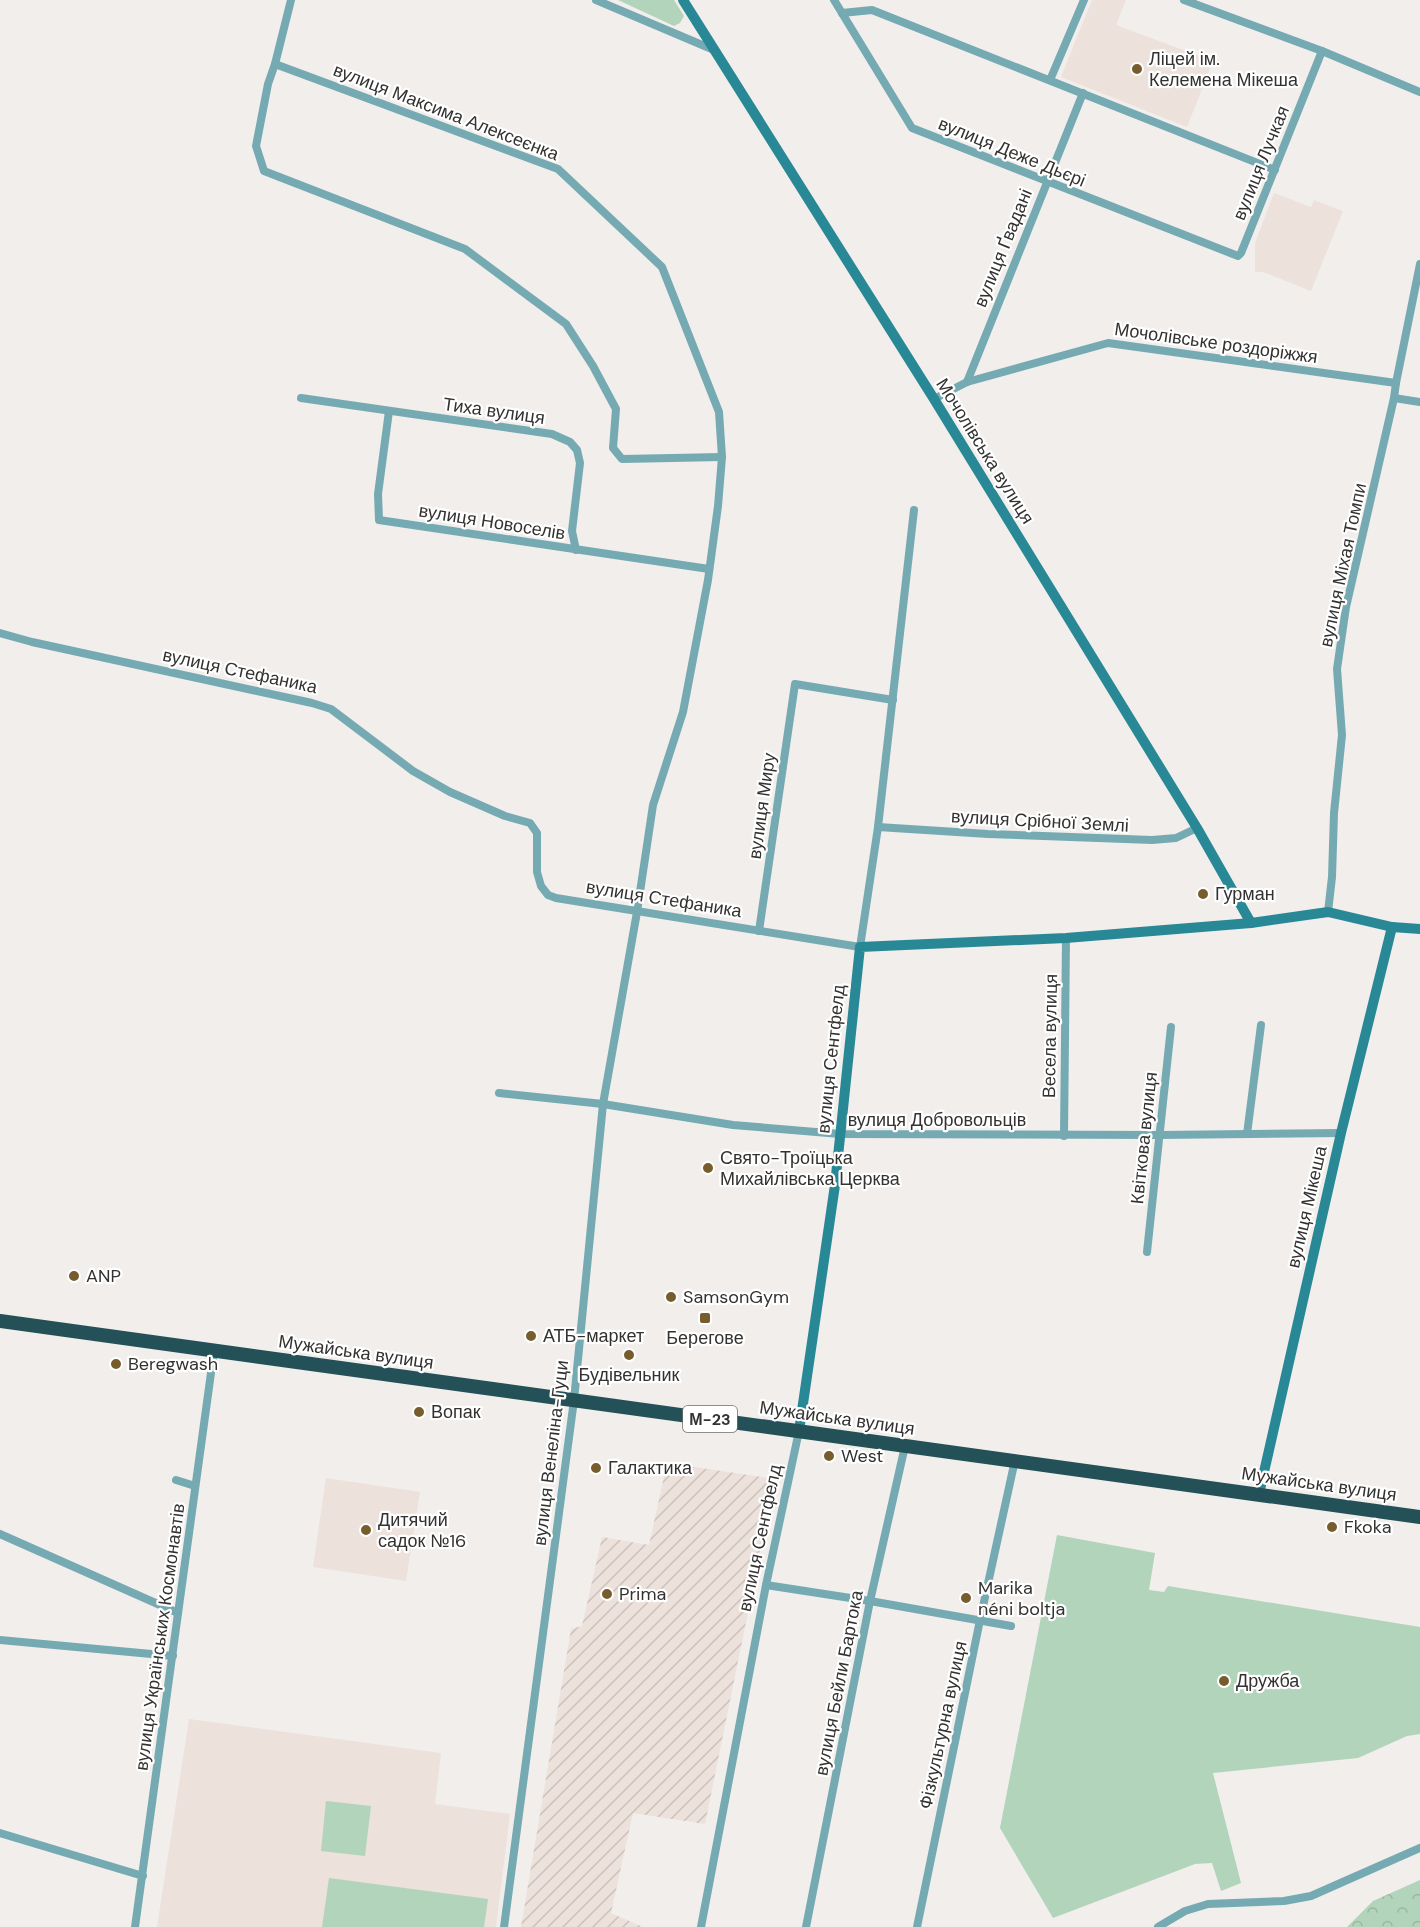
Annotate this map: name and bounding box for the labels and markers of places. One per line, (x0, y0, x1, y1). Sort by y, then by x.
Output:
place label: Ліцей ім. Келемена Мікеша (1149, 47, 1299, 92)
marker: Ліцей ім. Келемена Мікеша (1130, 62, 1144, 76)
place label: Гурман (1215, 882, 1275, 906)
marker: Гурман (1196, 887, 1210, 901)
place label: Свято-Троїцька Михайлівська Церква (720, 1146, 901, 1191)
marker: Свято-Троїцька Михайлівська Церква (701, 1161, 715, 1175)
place label: ANP (86, 1264, 121, 1288)
marker: ANP (67, 1269, 81, 1283)
place label: SamsonGym (683, 1285, 789, 1309)
marker: SamsonGym (664, 1290, 678, 1304)
marker: Берегове (698, 1311, 712, 1325)
place label: АТБ-маркет (543, 1324, 644, 1348)
place label: Берегове (666, 1326, 744, 1350)
marker: АТБ-маркет (524, 1329, 538, 1343)
marker: Будівельник (622, 1348, 636, 1362)
place label: Beregwash (128, 1352, 218, 1376)
marker: Beregwash (109, 1357, 123, 1371)
place label: Будівельник (579, 1363, 680, 1387)
place label: Вопак (431, 1400, 481, 1424)
marker: Вопак (412, 1405, 426, 1419)
place label: West (841, 1444, 883, 1468)
marker: West (822, 1449, 836, 1463)
place label: Галактика (608, 1456, 693, 1480)
marker: Галактика (589, 1461, 603, 1475)
place label: Дитячий садок №16 (378, 1508, 466, 1553)
place label: Fkoka (1344, 1515, 1392, 1539)
marker: Fkoka (1325, 1520, 1339, 1534)
marker: Дитячий садок №16 (359, 1523, 373, 1537)
place label: Marika néni boltja (978, 1576, 1065, 1621)
place label: Prima (619, 1582, 666, 1606)
marker: Prima (600, 1587, 614, 1601)
marker: Marika néni boltja (959, 1591, 973, 1605)
place label: Дружба (1236, 1669, 1300, 1693)
marker: Дружба (1217, 1674, 1231, 1688)

